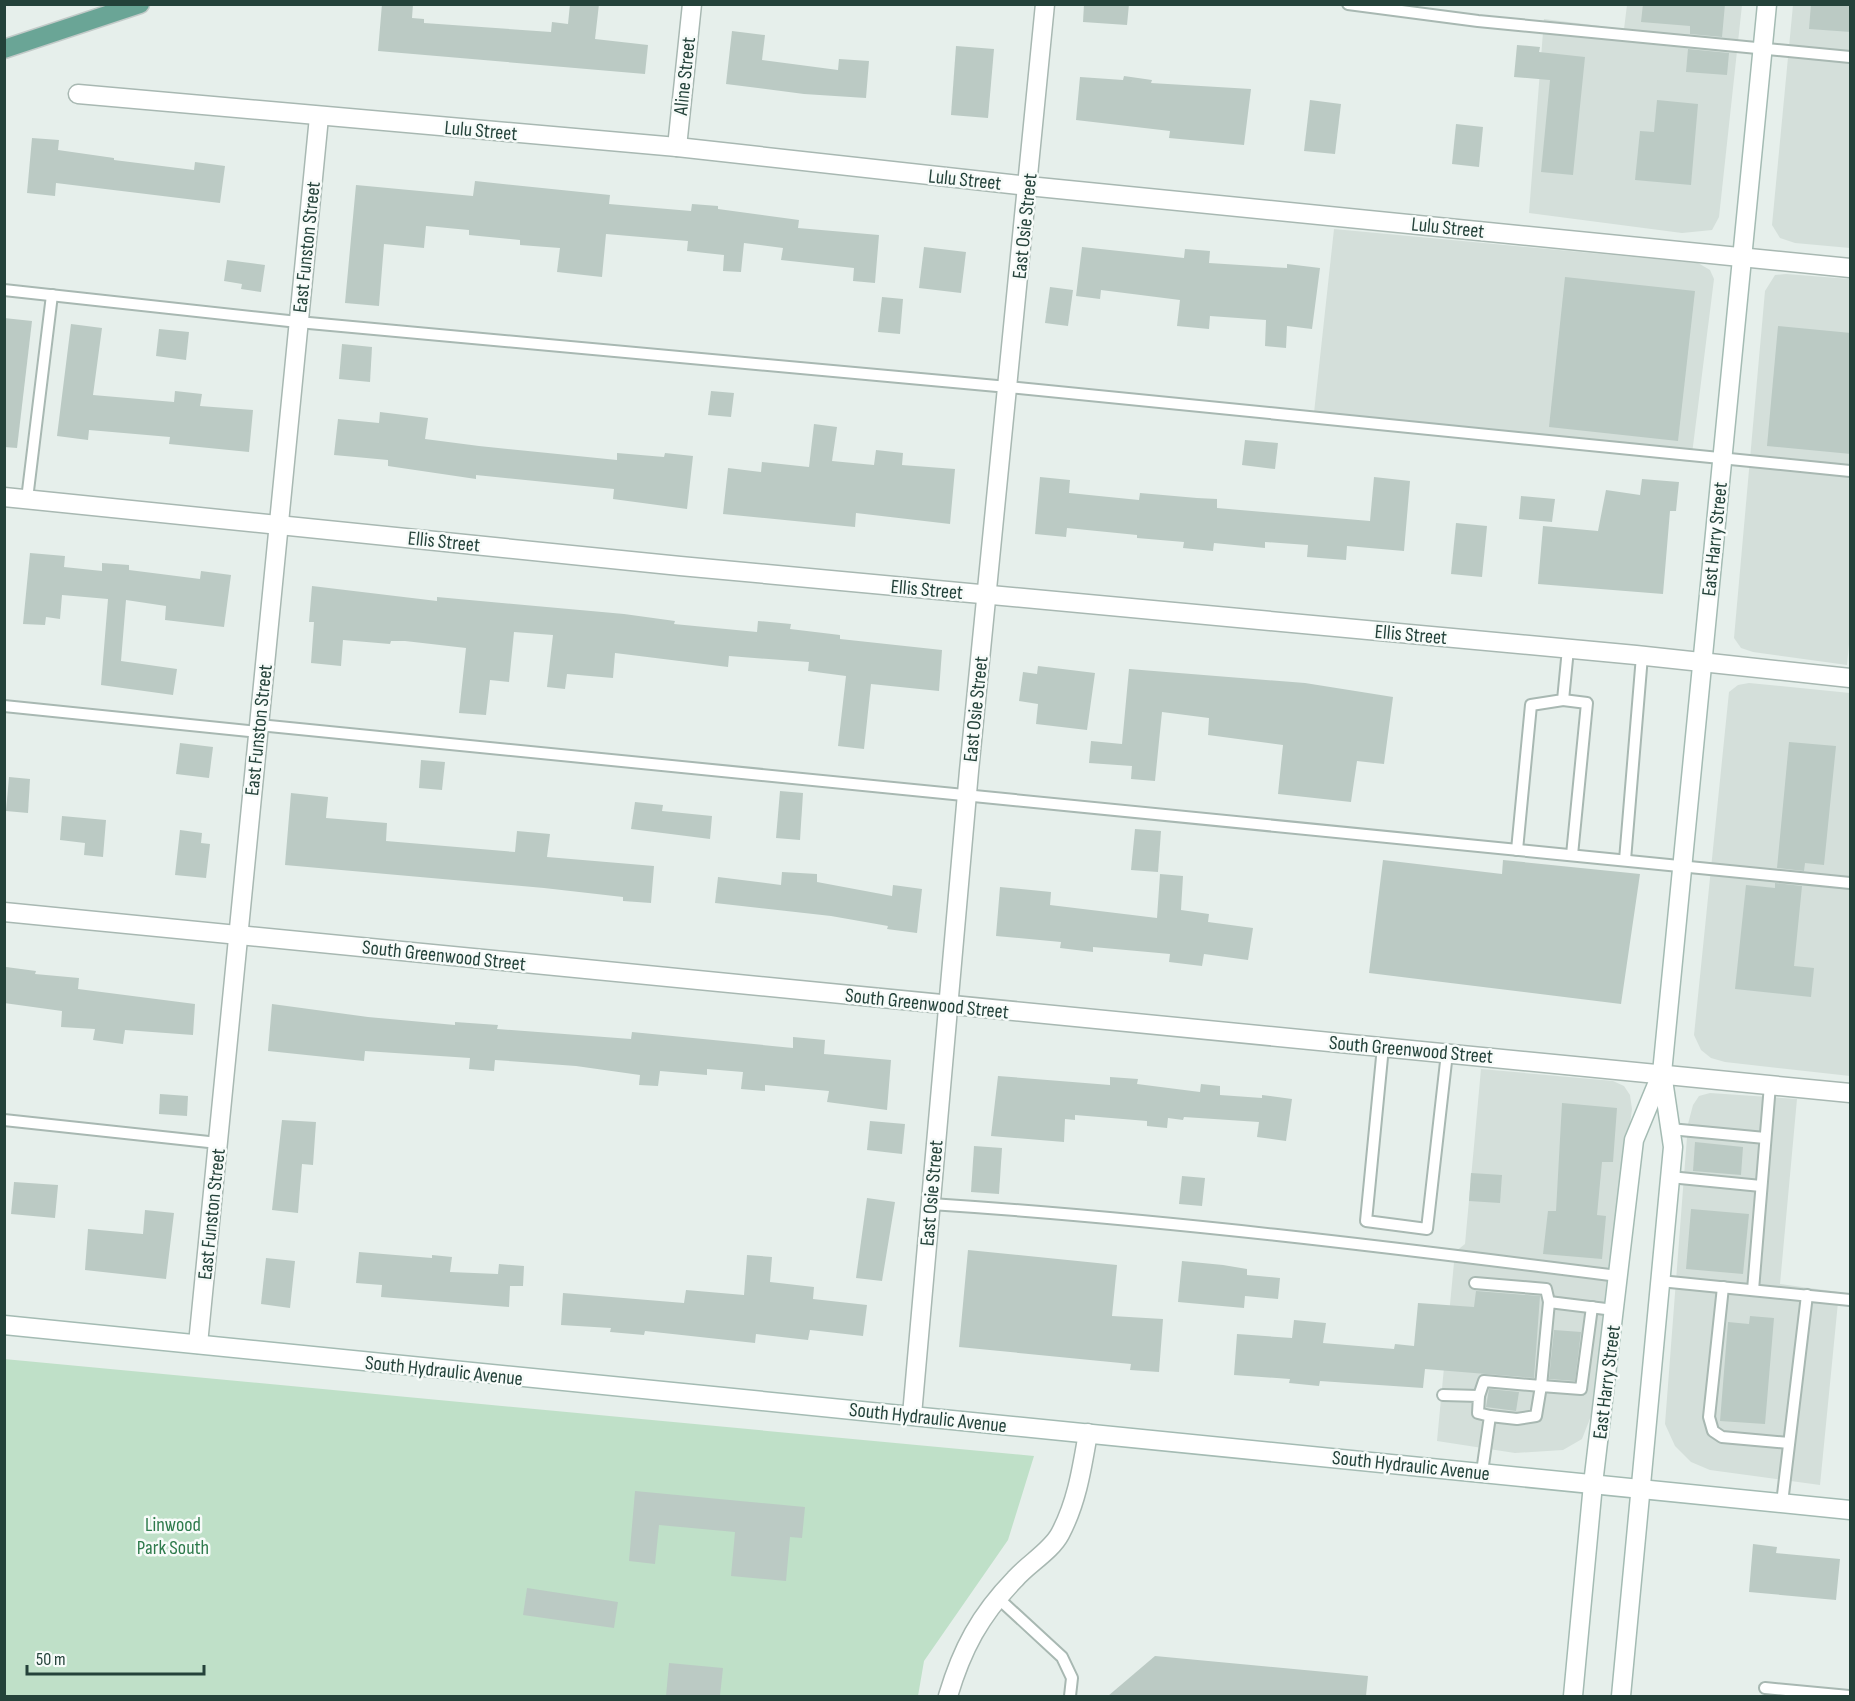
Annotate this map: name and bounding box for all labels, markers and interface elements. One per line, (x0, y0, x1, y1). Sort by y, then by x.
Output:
street label: Aline Street (669, 36, 701, 117)
street label: Lulu Street (443, 116, 518, 146)
street label: Lulu Street (927, 164, 1003, 196)
street label: East Osie Street (1008, 172, 1042, 280)
street label: East Funston Street (288, 180, 326, 314)
street label: Lulu Street (1410, 212, 1486, 244)
street label: East Harry Street (1697, 481, 1733, 597)
street label: Ellis Street (407, 526, 481, 558)
street label: Ellis Street (890, 575, 964, 605)
street label: Ellis Street (1374, 620, 1448, 650)
street label: East Osie Street (959, 655, 993, 763)
street label: East Funston Street (240, 663, 278, 797)
street label: South Greenwood Street (361, 935, 527, 977)
street label: South Greenwood Street (844, 983, 1010, 1025)
street label: South Greenwood Street (1328, 1031, 1494, 1069)
street label: East Osie Street (915, 1139, 949, 1247)
street label: East Funston Street (193, 1147, 231, 1281)
street label: East Harry Street (1588, 1324, 1626, 1441)
street label: South Hydraulic Avenue (364, 1351, 524, 1391)
street label: South Hydraulic Avenue (848, 1398, 1008, 1438)
street label: South Hydraulic Avenue (1331, 1446, 1491, 1486)
park label: Linwood Park South (137, 1513, 209, 1560)
scale bar (27, 1638, 204, 1676)
text: 50 m (36, 1649, 66, 1670)

